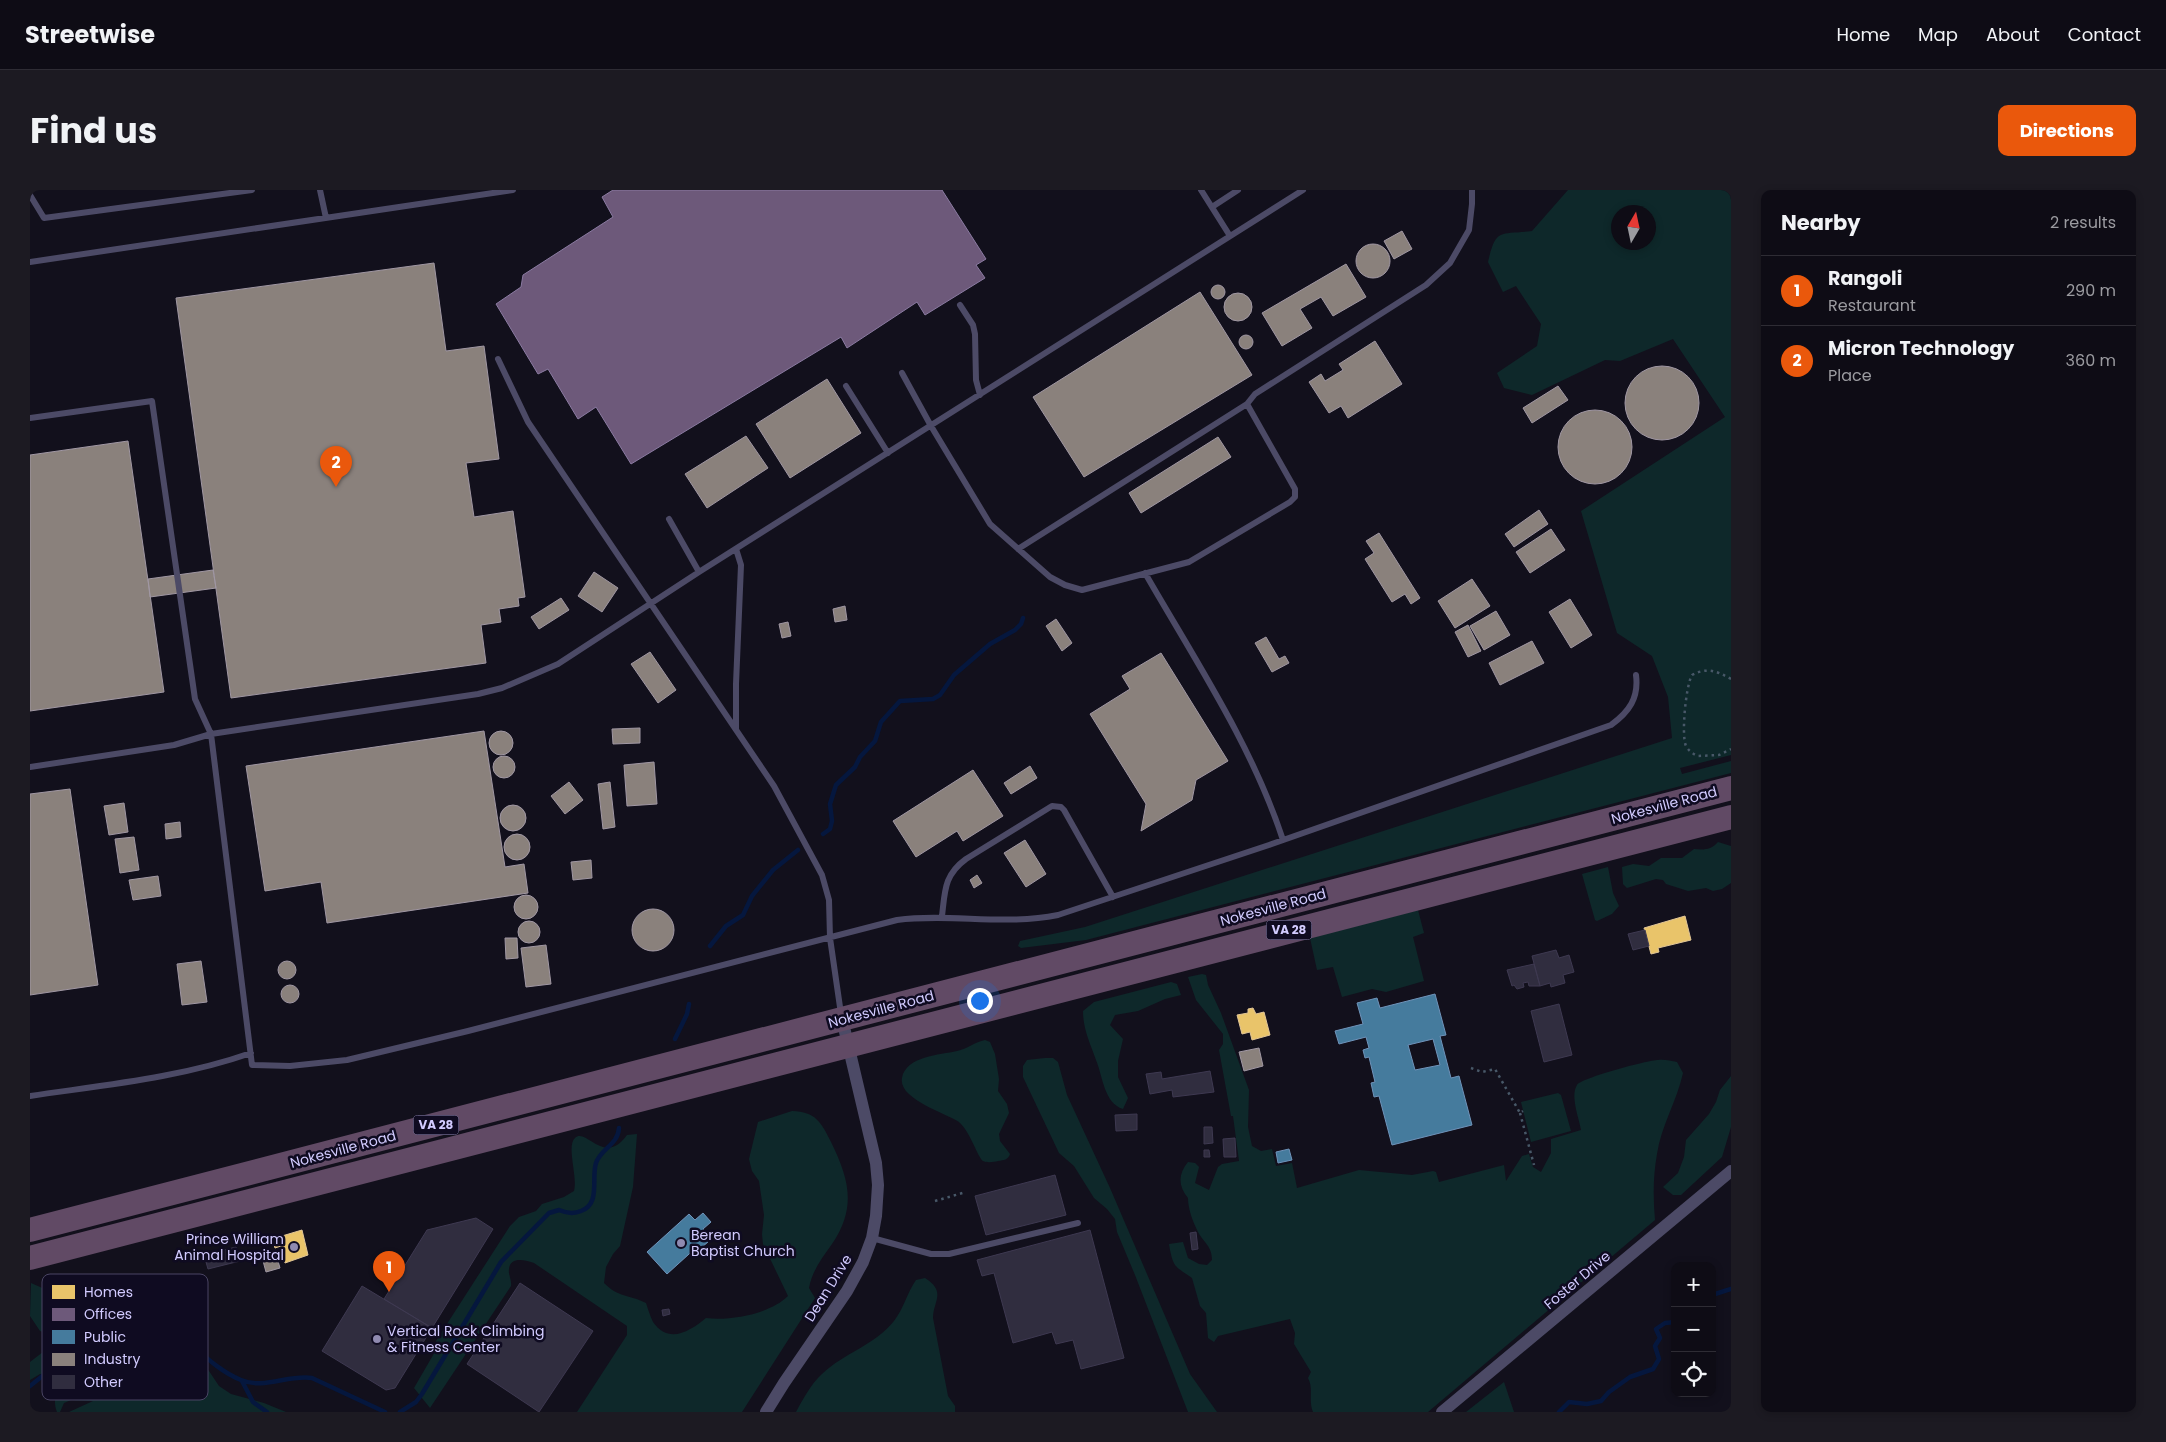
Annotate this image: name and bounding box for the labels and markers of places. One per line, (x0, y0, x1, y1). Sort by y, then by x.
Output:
pin: 2 (320, 446, 352, 487)
place label: Berean Baptist Church (691, 1225, 795, 1261)
place label: Prince William Animal Hospital (174, 1229, 284, 1265)
marker: Berean Baptist Church (675, 1237, 687, 1249)
marker: Prince William Animal Hospital (288, 1241, 300, 1253)
pin: 1 (373, 1251, 405, 1292)
place label: Vertical Rock Climbing & Fitness Center (387, 1321, 544, 1357)
marker: Vertical Rock Climbing & Fitness Center (371, 1333, 383, 1345)

